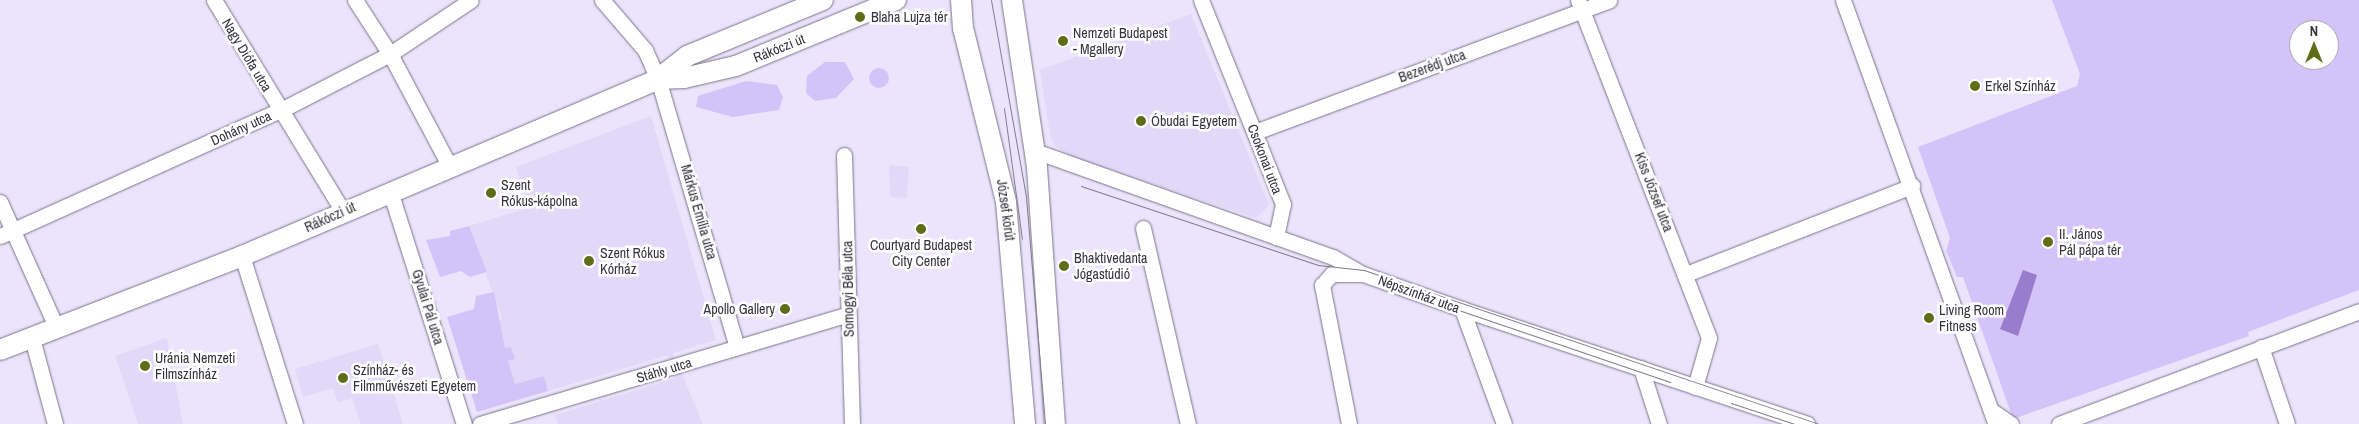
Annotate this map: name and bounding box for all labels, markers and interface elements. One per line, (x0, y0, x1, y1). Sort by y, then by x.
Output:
place label: Blaha Lujza tér (871, 9, 948, 25)
marker: Blaha Lujza tér (853, 10, 867, 24)
street label: Nagy Diófa utca (219, 15, 275, 95)
north arrow (2289, 20, 2339, 70)
text: N (2310, 22, 2318, 40)
place label: Nemzeti Budapest - Mgallery (1073, 25, 1167, 58)
street label: Rákóczi út (751, 30, 807, 66)
marker: Nemzeti Budapest - Mgallery (1057, 35, 1069, 47)
street label: Bezerédj utca (1396, 46, 1468, 86)
place label: Erkel Színház (1985, 78, 2056, 94)
marker: Erkel Színház (1969, 80, 1981, 92)
street label: Dohány utca (208, 107, 274, 149)
place label: Óbudai Egyetem (1151, 113, 1237, 129)
marker: Óbudai Egyetem (1135, 115, 1147, 127)
street label: Csokonai utca (1244, 122, 1286, 196)
street label: Kiss József utca (1631, 150, 1677, 234)
street label: Márkus Emília utca (677, 162, 721, 262)
place label: Szent Rókus-kápolna (501, 177, 578, 210)
street label: József körút (993, 178, 1019, 242)
marker: Szent Rókus-kápolna (485, 187, 497, 199)
street label: Rákóczi út (302, 198, 358, 236)
marker: Courtyard Budapest City Center (915, 223, 927, 235)
place label: II. János Pál pápa tér (2059, 226, 2121, 258)
marker: II. János Pál pápa tér (2041, 235, 2055, 249)
place label: Courtyard Budapest City Center (870, 237, 972, 270)
street label: Somogyi Béla utca (839, 241, 857, 337)
place label: Szent Rókus Kórház (600, 245, 665, 278)
place label: Bhaktivedanta Jógastúdió (1074, 250, 1147, 282)
marker: Szent Rókus Kórház (582, 254, 596, 268)
marker: Bhaktivedanta Jógastúdió (1058, 260, 1070, 272)
street label: Gyulai Pál utca (409, 267, 447, 347)
street label: Népszínház utca (1376, 271, 1462, 317)
place label: Apollo Gallery (704, 301, 775, 317)
place label: Living Room Fitness (1939, 302, 2004, 334)
marker: Apollo Gallery (779, 303, 791, 315)
marker: Living Room Fitness (1923, 312, 1935, 324)
place label: Uránia Nemzeti Filmszínház (155, 350, 235, 382)
street label: Stáhly utca (634, 354, 694, 386)
marker: Uránia Nemzeti Filmszínház (139, 360, 151, 372)
place label: Színház- és Filmművészeti Egyetem (353, 362, 476, 394)
marker: Színház- és Filmművészeti Egyetem (337, 372, 349, 384)

